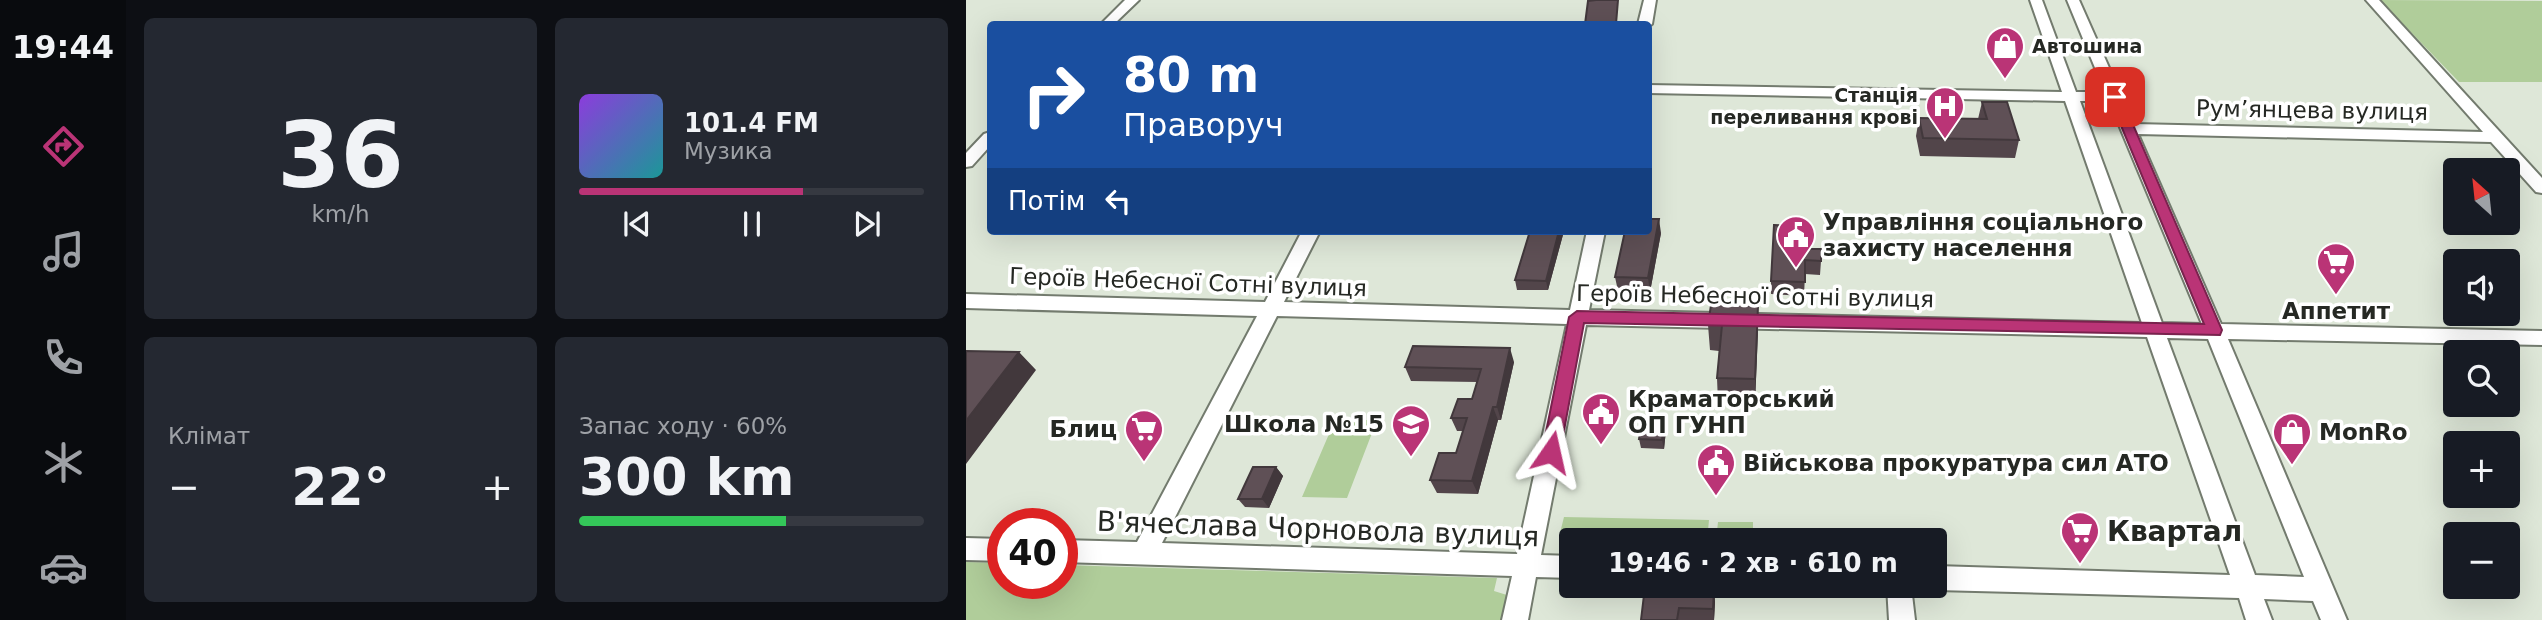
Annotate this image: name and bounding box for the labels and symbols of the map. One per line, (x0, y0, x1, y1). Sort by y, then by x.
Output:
shop icon: Автошина (1984, 25, 2026, 80)
place label: Автошина (2032, 35, 2142, 57)
pin (2085, 67, 2145, 127)
place label: Станція переливання крові (1710, 84, 1918, 128)
hospital icon: Станція переливання крові (1924, 85, 1966, 140)
street label: Рум’янцева вулиця (2196, 95, 2428, 125)
north arrow (2443, 158, 2520, 234)
place label: Управління соціального захисту населення (1823, 209, 2143, 261)
public building icon: Управління соціального захисту населення (1775, 214, 1817, 269)
supermarket icon: Аппетит (2315, 241, 2357, 296)
street label: Героїв Небесної Сотні вулиця (1009, 263, 1367, 301)
street label: Героїв Небесної Сотні вулиця (1576, 280, 1934, 312)
place label: Аппетит (2282, 298, 2391, 324)
place label: Краматорський ОП ГУНП (1628, 386, 1835, 438)
public building icon: Краматорський ОП ГУНП (1580, 391, 1622, 446)
school or university icon: Школа №15 (1390, 403, 1432, 458)
supermarket icon: Блиц (1123, 408, 1165, 463)
place label: Школа №15 (1224, 411, 1384, 437)
shop icon: MonRo (2271, 411, 2313, 466)
position arrow (1514, 415, 1588, 489)
place label: Блиц (1049, 416, 1117, 442)
place label: MonRo (2319, 419, 2408, 445)
public building icon: Військова прокуратура сил АТО (1695, 442, 1737, 497)
place label: Військова прокуратура сил АТО (1743, 450, 2169, 476)
street label: В'ячеслава Чорновола вулиця (1096, 505, 1540, 553)
speed limit sign: 40 (987, 508, 1078, 599)
supermarket icon: Квартал (2059, 510, 2101, 565)
place label: Квартал (2107, 515, 2242, 548)

